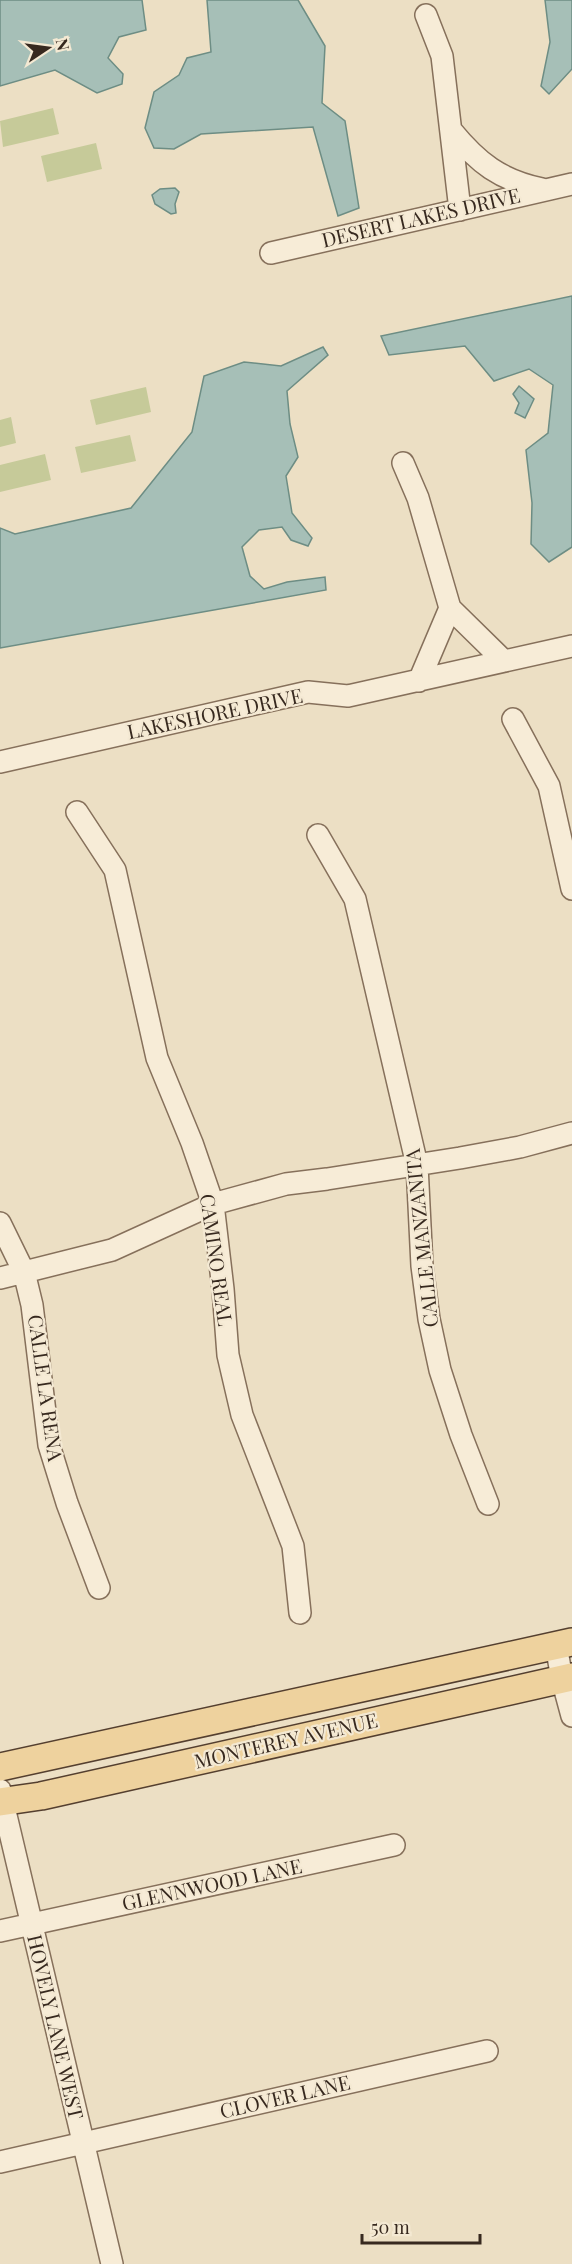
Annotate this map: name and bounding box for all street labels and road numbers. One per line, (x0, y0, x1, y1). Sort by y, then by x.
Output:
street label: DESERT LAKES DRIVE (319, 181, 523, 253)
street label: LAKESHORE DRIVE (125, 681, 305, 744)
street label: CALLE MANZANITA (398, 1147, 443, 1329)
street label: CAMINO REAL (195, 1192, 240, 1328)
street label: CALLE LA RENA (23, 1313, 70, 1463)
street label: MONTEREY AVENUE (191, 1705, 380, 1774)
street label: GLENNWOOD LANE (119, 1851, 304, 1916)
street label: HOVELY LANE WEST (22, 1932, 91, 2122)
street label: CLOVER LANE (217, 2067, 352, 2124)

